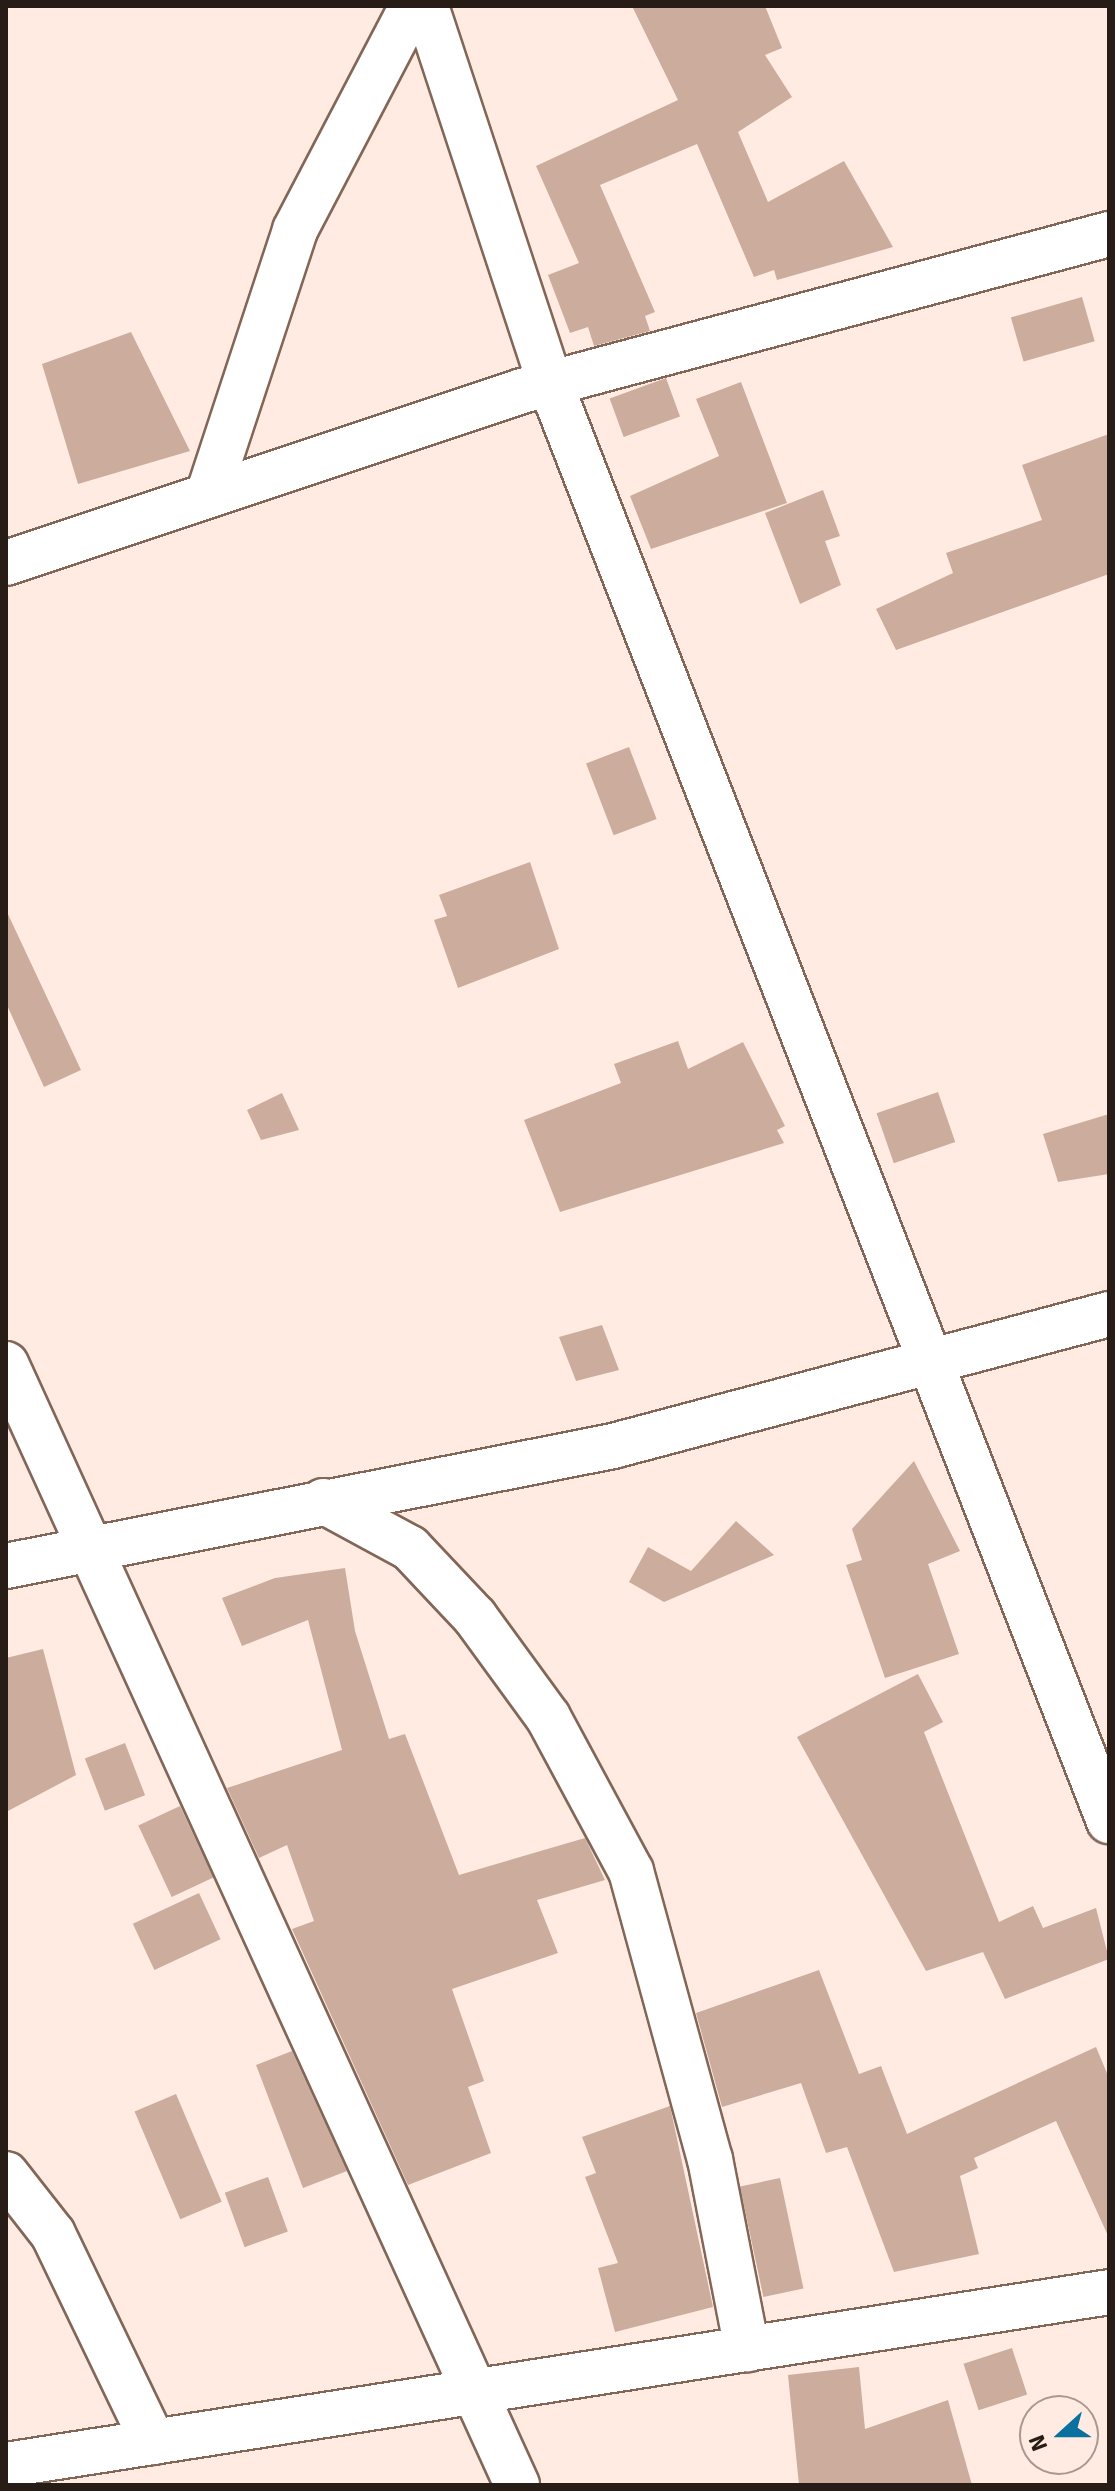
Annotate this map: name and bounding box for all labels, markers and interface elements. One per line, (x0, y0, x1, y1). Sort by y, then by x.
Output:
north arrow (1019, 2395, 1099, 2475)
text: N (1023, 2431, 1053, 2455)

